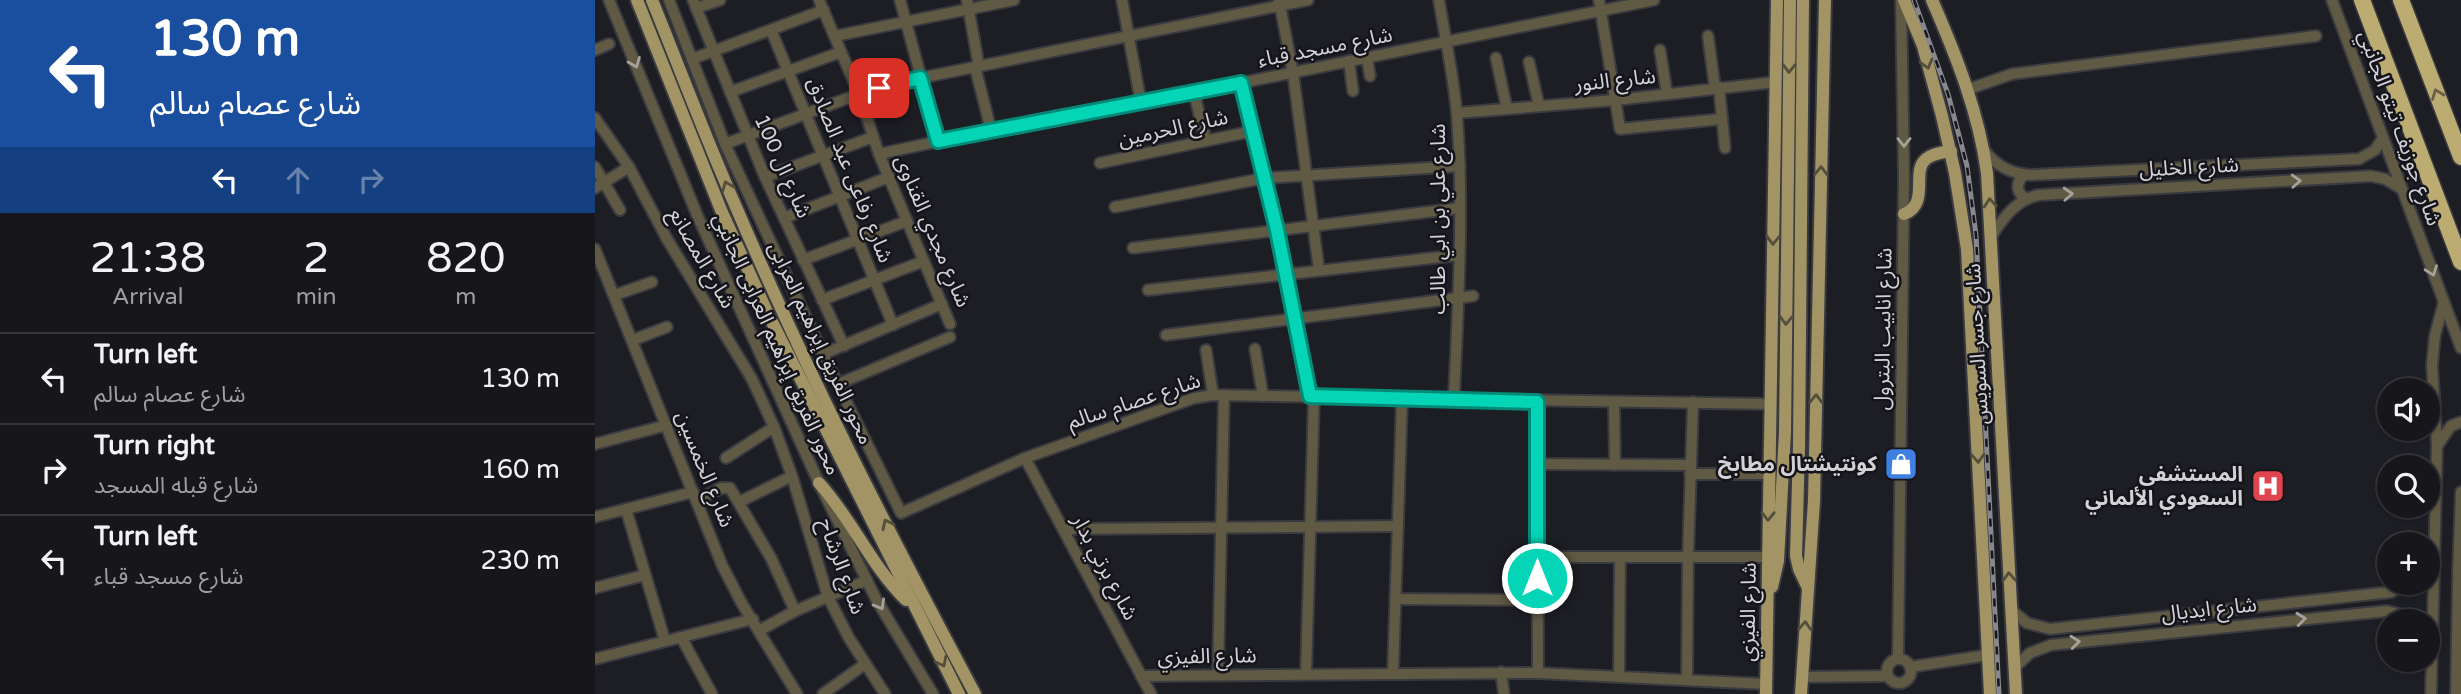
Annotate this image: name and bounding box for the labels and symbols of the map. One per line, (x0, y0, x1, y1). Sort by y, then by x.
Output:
street label: شارع مسجد قباء (1256, 22, 1395, 75)
street label: شارع جوزيف تيتو الجانبي (2350, 27, 2447, 230)
one-way arrow (626, 56, 640, 68)
pin (849, 58, 909, 118)
one-way arrow (1919, 58, 1934, 70)
one-way arrow (1781, 63, 1797, 74)
street label: شارع النور (1572, 64, 1657, 99)
street label: شارع رفاعى عبد الصادق (799, 74, 898, 267)
one-way arrow (2431, 88, 2445, 100)
street label: شارع الحرمين (1116, 105, 1231, 154)
street label: شارع ال 100 (747, 110, 817, 223)
street label: شارع علي بن ابي طالب (1426, 124, 1454, 314)
one-way arrow (1896, 137, 1912, 147)
street label: شارع مجدي القناوى (887, 151, 976, 312)
street label: شارع الخليل (2139, 152, 2240, 185)
one-way arrow (1813, 165, 1829, 176)
one-way arrow (2290, 173, 2301, 188)
one-way arrow (722, 181, 736, 193)
one-way arrow (2063, 186, 2074, 201)
one-way arrow (1983, 197, 1998, 208)
street label: شارع المصانع (661, 204, 740, 314)
street label: محور الفريق إبراهيم العرابى الجانبي (705, 209, 846, 480)
one-way arrow (1765, 235, 1781, 245)
street label: محور الفريق إبراهيم العرابى (761, 238, 878, 449)
street label: شارع انابيب البترول (1870, 247, 1899, 411)
street label: شارع جسر السويس (1961, 263, 1996, 425)
one-way arrow (2424, 264, 2438, 277)
one-way arrow (1779, 315, 1794, 326)
street label: شارع عصام سالم (1064, 368, 1205, 438)
one-way arrow (1808, 393, 1824, 403)
street label: شارع الخمسين (668, 407, 739, 532)
shop icon: كونتيشتال مطابخ (1882, 445, 1920, 483)
place label: كونتيشتال مطابخ (1718, 452, 1877, 479)
one-way arrow (1971, 453, 1986, 464)
place label: المستشفى السعودي الألماني (2085, 462, 2243, 515)
hospital icon: المستشفى السعودي الألماني (2249, 467, 2287, 505)
street label: شارع برتي بدار (1063, 509, 1143, 626)
one-way arrow (1761, 511, 1776, 522)
street label: شارع الرشاح (811, 515, 870, 618)
one-way arrow (882, 519, 896, 531)
position arrow (1500, 541, 1574, 615)
street label: شارع الفيزي (1735, 562, 1765, 662)
one-way arrow (2002, 571, 2017, 582)
street label: شارع ايديال (2160, 592, 2258, 629)
one-way arrow (872, 598, 885, 610)
one-way arrow (2295, 612, 2307, 627)
one-way arrow (1797, 620, 1812, 631)
one-way arrow (2069, 635, 2081, 650)
street label: شارع الفيزي (1157, 643, 1257, 673)
one-way arrow (934, 655, 948, 667)

